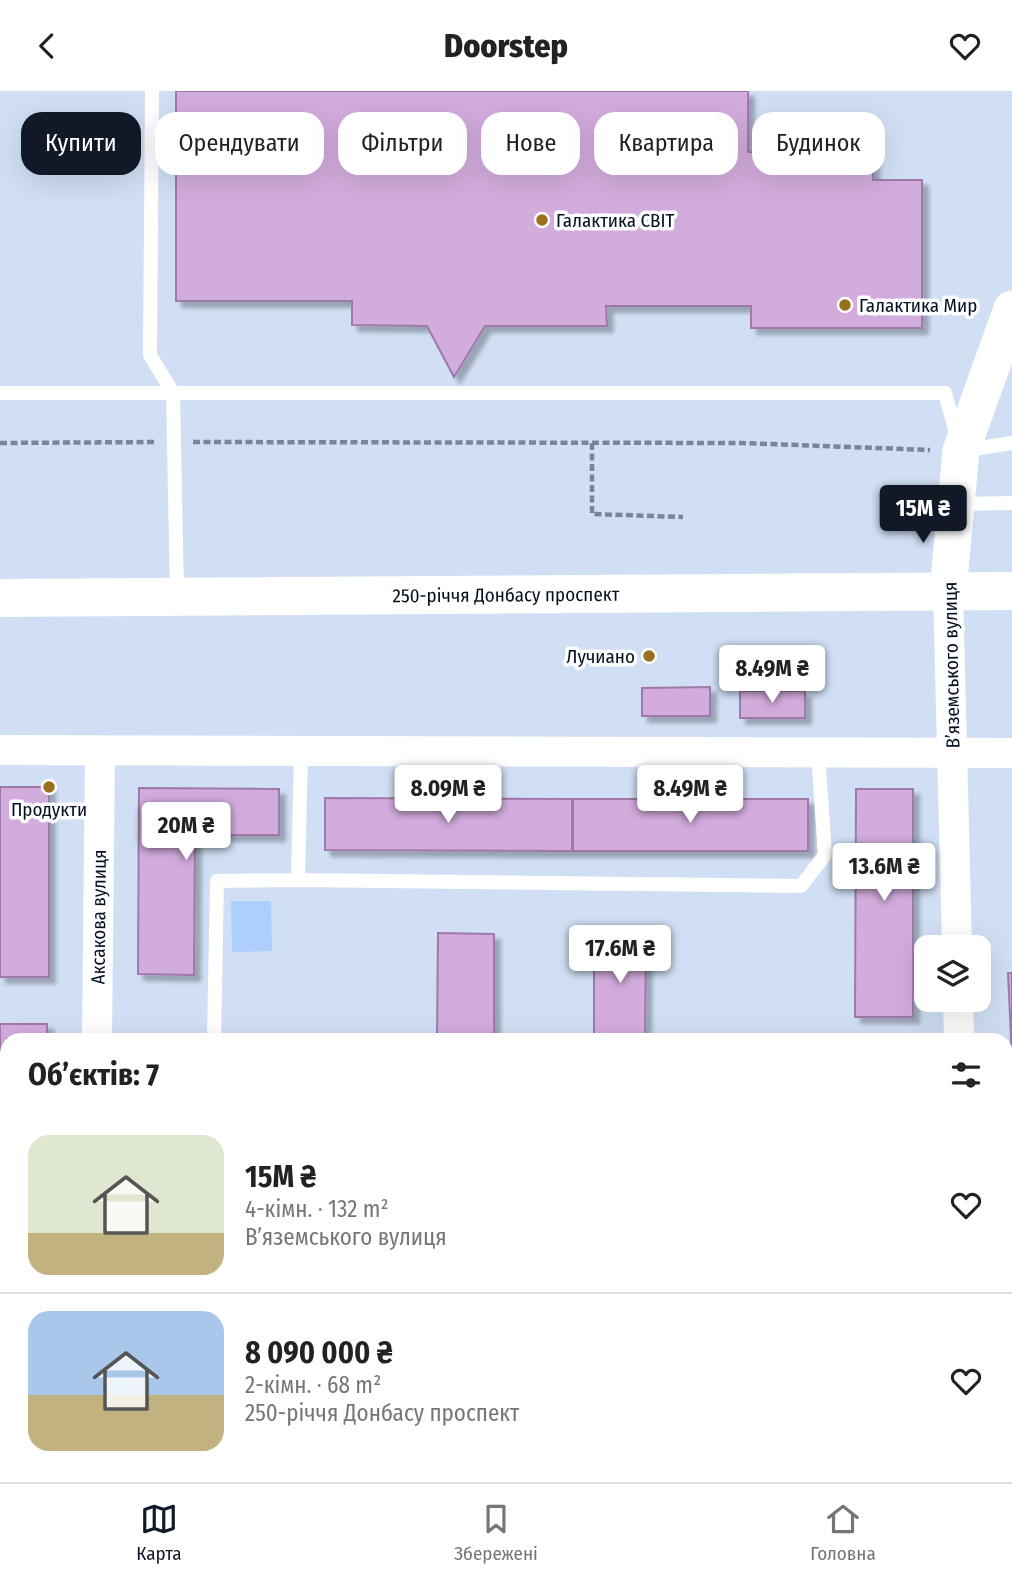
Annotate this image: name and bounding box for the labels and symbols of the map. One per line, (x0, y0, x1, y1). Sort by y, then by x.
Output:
place label: Галактика СВІТ (556, 209, 674, 232)
marker: Галактика СВІТ (534, 212, 550, 228)
place label: Галактика Мир (859, 294, 977, 317)
marker: Галактика Мир (837, 297, 853, 313)
pin: 15M ₴ (874, 485, 972, 545)
street label: В’яземського вулиця (939, 582, 964, 748)
street label: 250-річчя Донбасу проспект (392, 583, 620, 607)
place label: Лучиано (566, 645, 635, 668)
pin: 8.49M ₴ (707, 645, 837, 705)
marker: Лучиано (641, 648, 657, 664)
pin: 8.09M ₴ (383, 765, 513, 825)
pin: 8.49M ₴ (625, 765, 755, 825)
marker: Продукти (41, 779, 57, 795)
place label: Продукти (11, 798, 87, 821)
pin: 20M ₴ (137, 803, 235, 862)
pin: 13.6M ₴ (819, 843, 949, 903)
street label: Аксакова вулиця (87, 849, 111, 985)
pin: 17.6M ₴ (555, 925, 685, 985)

